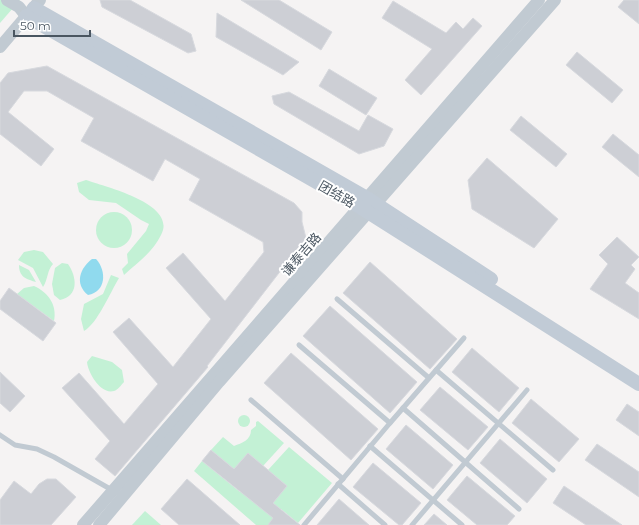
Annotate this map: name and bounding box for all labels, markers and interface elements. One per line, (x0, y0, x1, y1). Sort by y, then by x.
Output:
scale bar (14, 12, 90, 38)
text: 50 m (20, 18, 51, 33)
street label: 团结路 (316, 177, 358, 211)
street label: 谦泰吉路 (278, 229, 324, 279)

